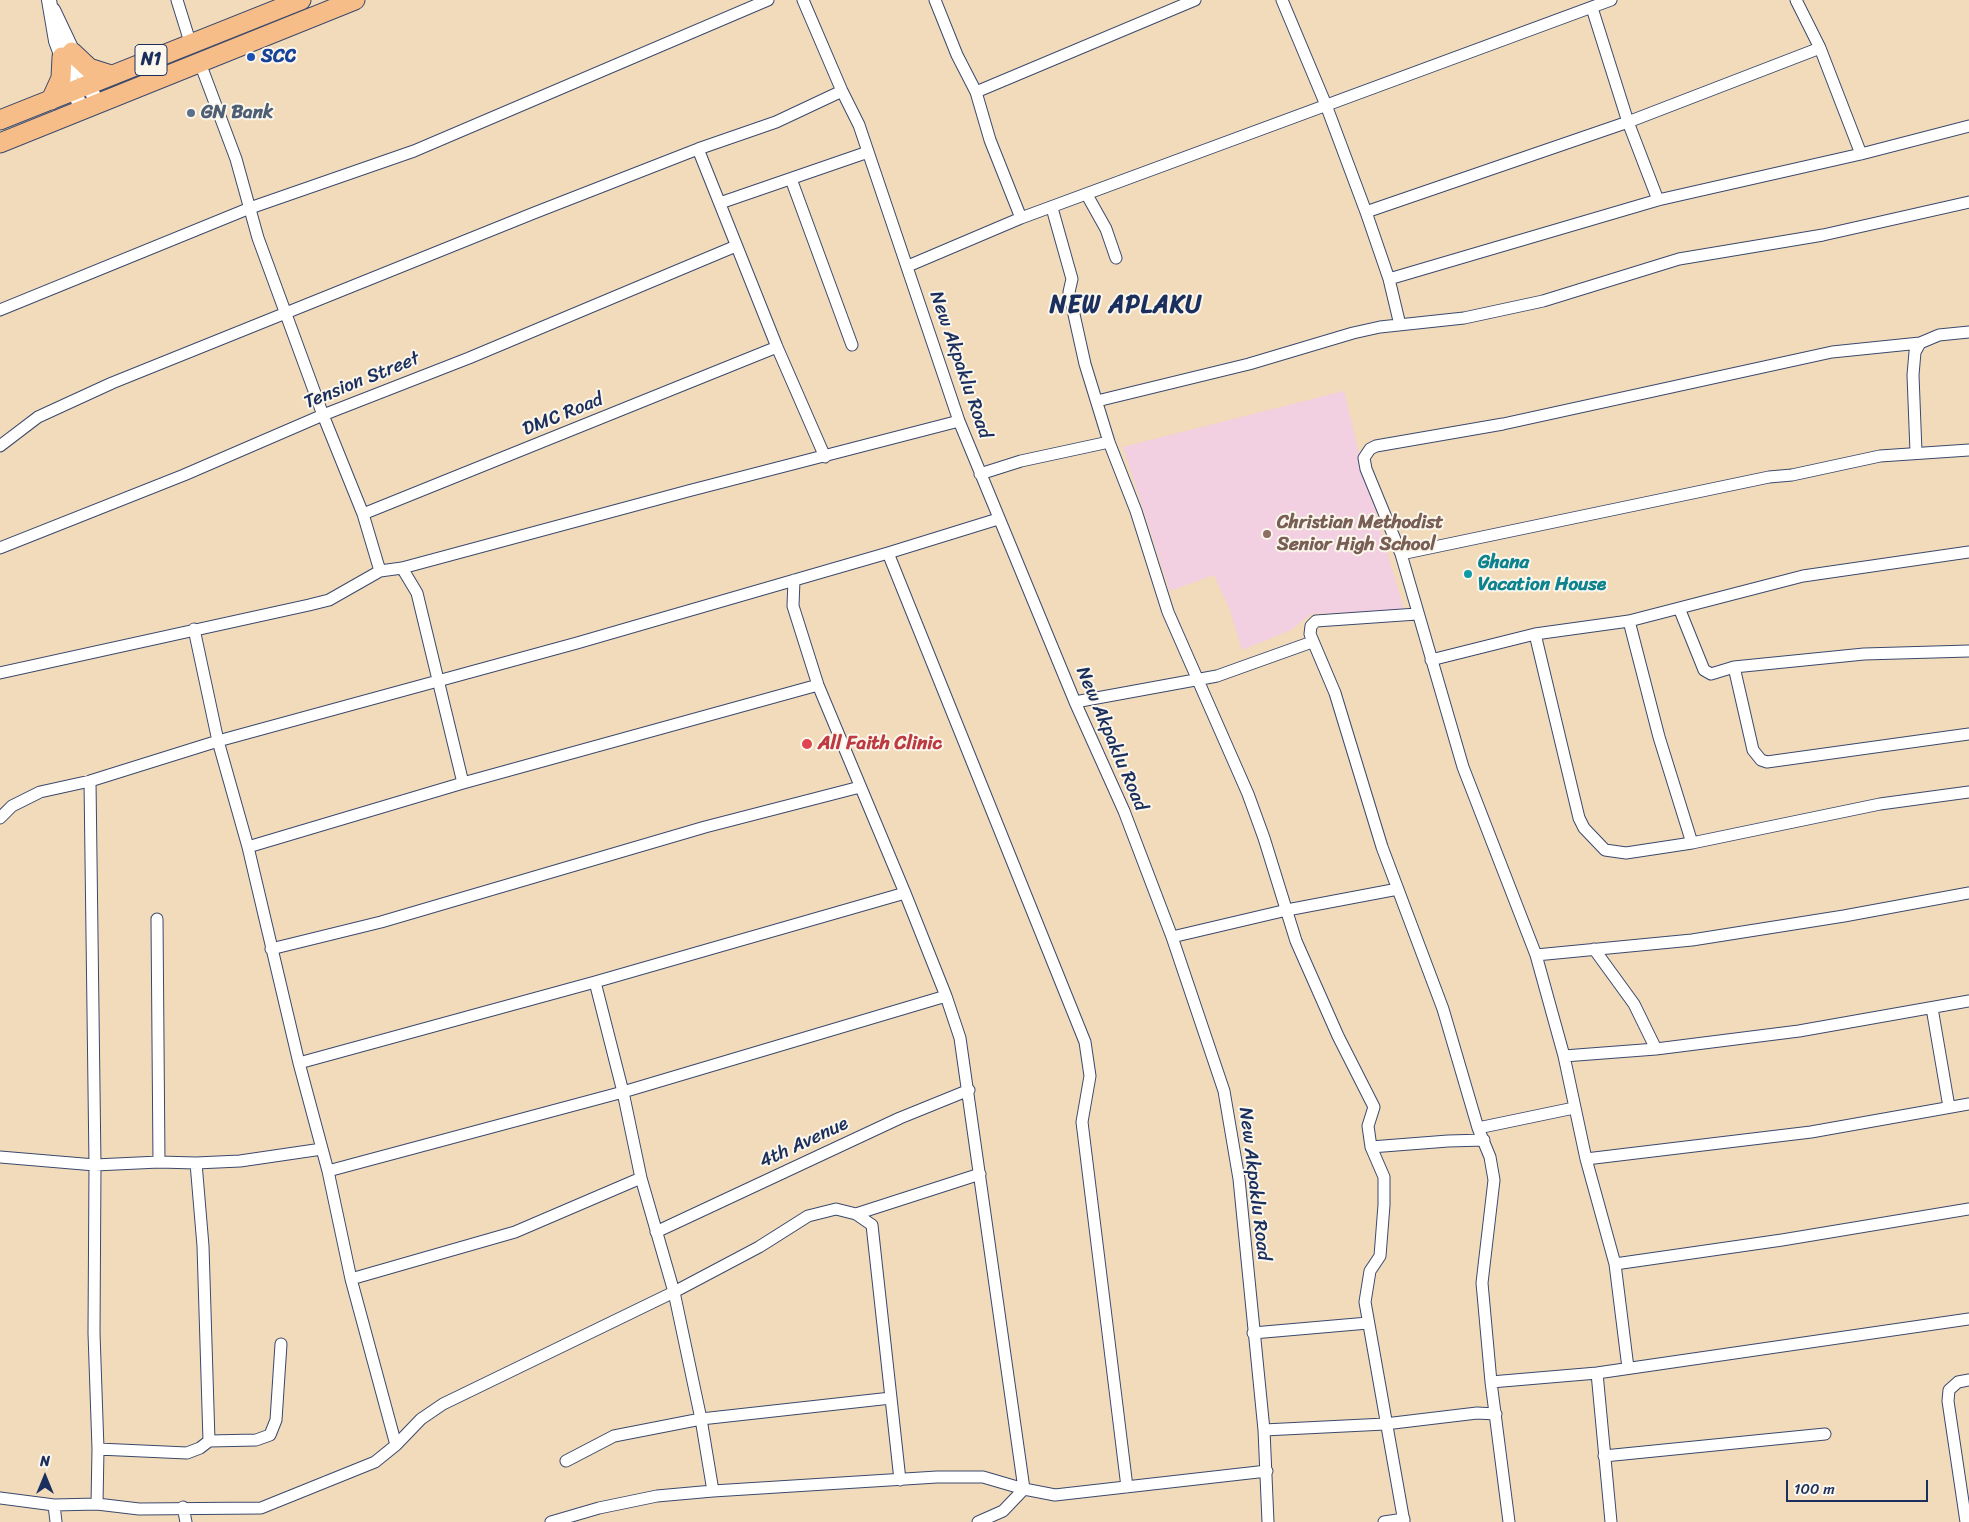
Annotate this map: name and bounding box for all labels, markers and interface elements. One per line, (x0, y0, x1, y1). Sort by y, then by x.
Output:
road number: N1 (135, 44, 167, 76)
place label: SCC (261, 46, 296, 68)
marker: SCC (245, 51, 257, 63)
place label: GN Bank (201, 102, 273, 124)
marker: GN Bank (185, 107, 197, 119)
street label: New Akpaklu Road (924, 288, 996, 442)
district label: NEW APLAKU (1049, 292, 1203, 320)
street label: Tension Street (301, 347, 423, 415)
street label: DMC Road (519, 389, 607, 441)
place label: Christian Methodist Senior High School (1277, 512, 1443, 556)
marker: Christian Methodist Senior High School (1261, 528, 1273, 540)
place label: Ghana Vacation House (1478, 552, 1606, 596)
marker: Ghana Vacation House (1462, 568, 1474, 580)
street label: New Akpaklu Road (1070, 663, 1152, 815)
place label: All Faith Clinic (818, 733, 942, 755)
marker: All Faith Clinic (800, 737, 814, 751)
street label: New Akpaklu Road (1233, 1106, 1275, 1262)
street label: 4th Avenue (756, 1112, 852, 1174)
text: N (40, 1449, 50, 1474)
north arrow (20, 1452, 70, 1502)
scale bar (1789, 1470, 1932, 1502)
text: 100 m (1794, 1476, 1835, 1502)

